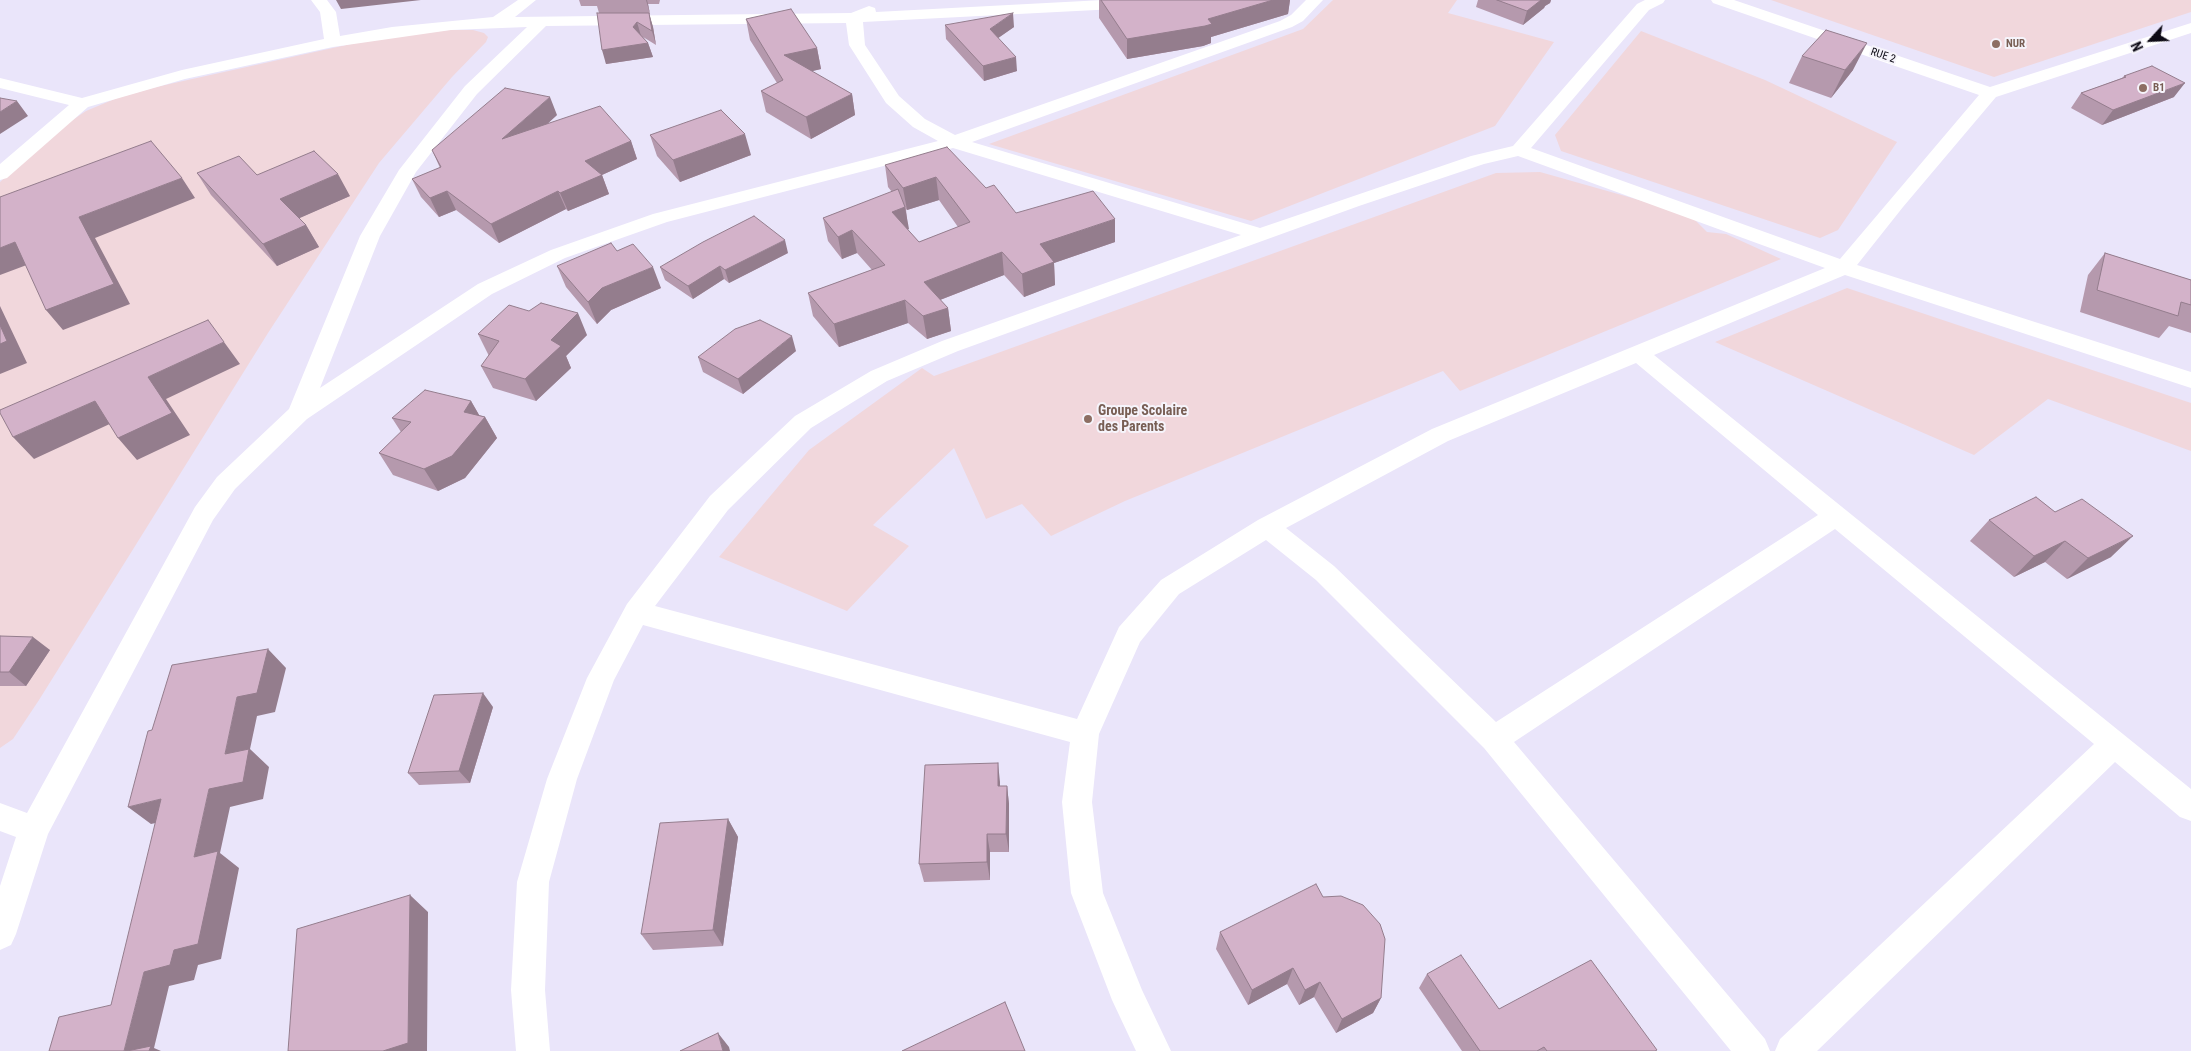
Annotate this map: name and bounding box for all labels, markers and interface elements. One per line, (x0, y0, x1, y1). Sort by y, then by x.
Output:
north arrow (2126, 15, 2176, 65)
place label: NUR (2006, 37, 2025, 51)
marker: NUR (1990, 38, 2002, 50)
text: N (2128, 39, 2146, 54)
street label: RUE 2 (1869, 46, 1897, 66)
place label: B1 (2153, 81, 2165, 95)
marker: B1 (2137, 82, 2149, 94)
place label: Groupe Scolaire des Parents (1098, 403, 1187, 436)
marker: Groupe Scolaire des Parents (1082, 413, 1094, 425)

